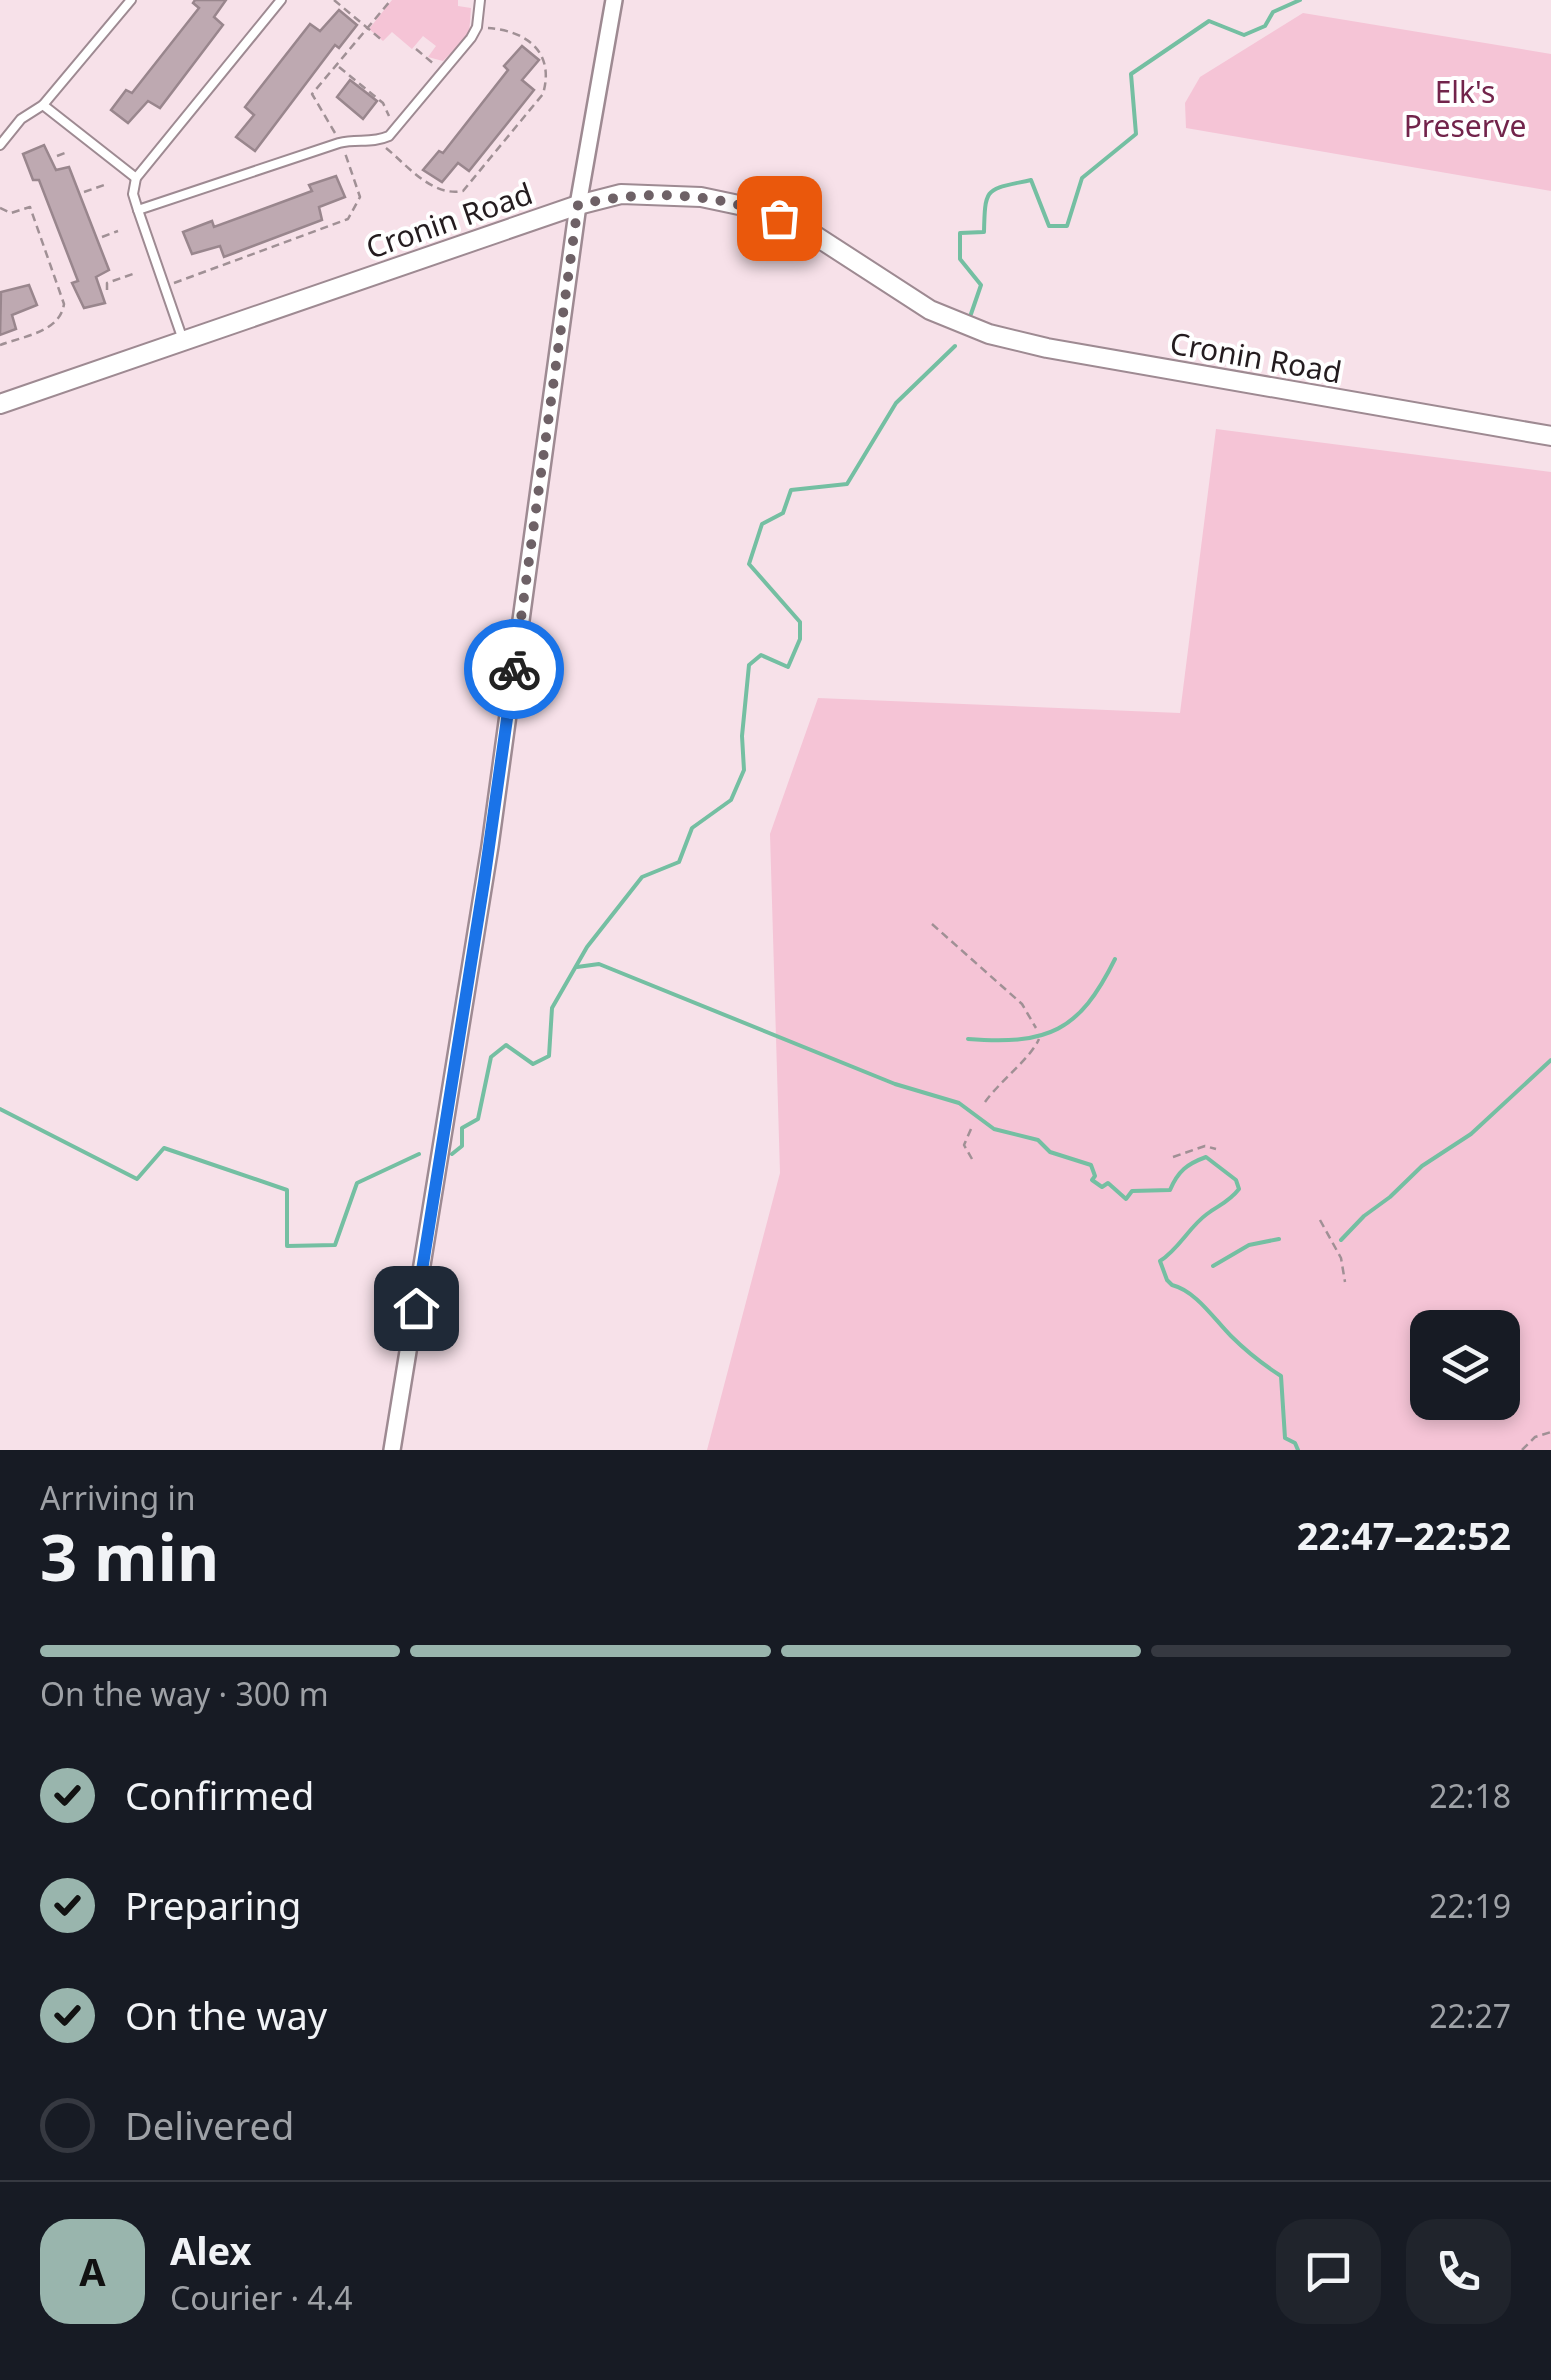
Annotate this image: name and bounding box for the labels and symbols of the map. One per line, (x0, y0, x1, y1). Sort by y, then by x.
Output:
park label: Elk's Preserve (1404, 71, 1526, 146)
street label: Cronin Road (360, 172, 538, 268)
pin (737, 176, 822, 261)
street label: Cronin Road (1167, 322, 1345, 392)
courier (464, 619, 564, 719)
pin (374, 1266, 459, 1351)

